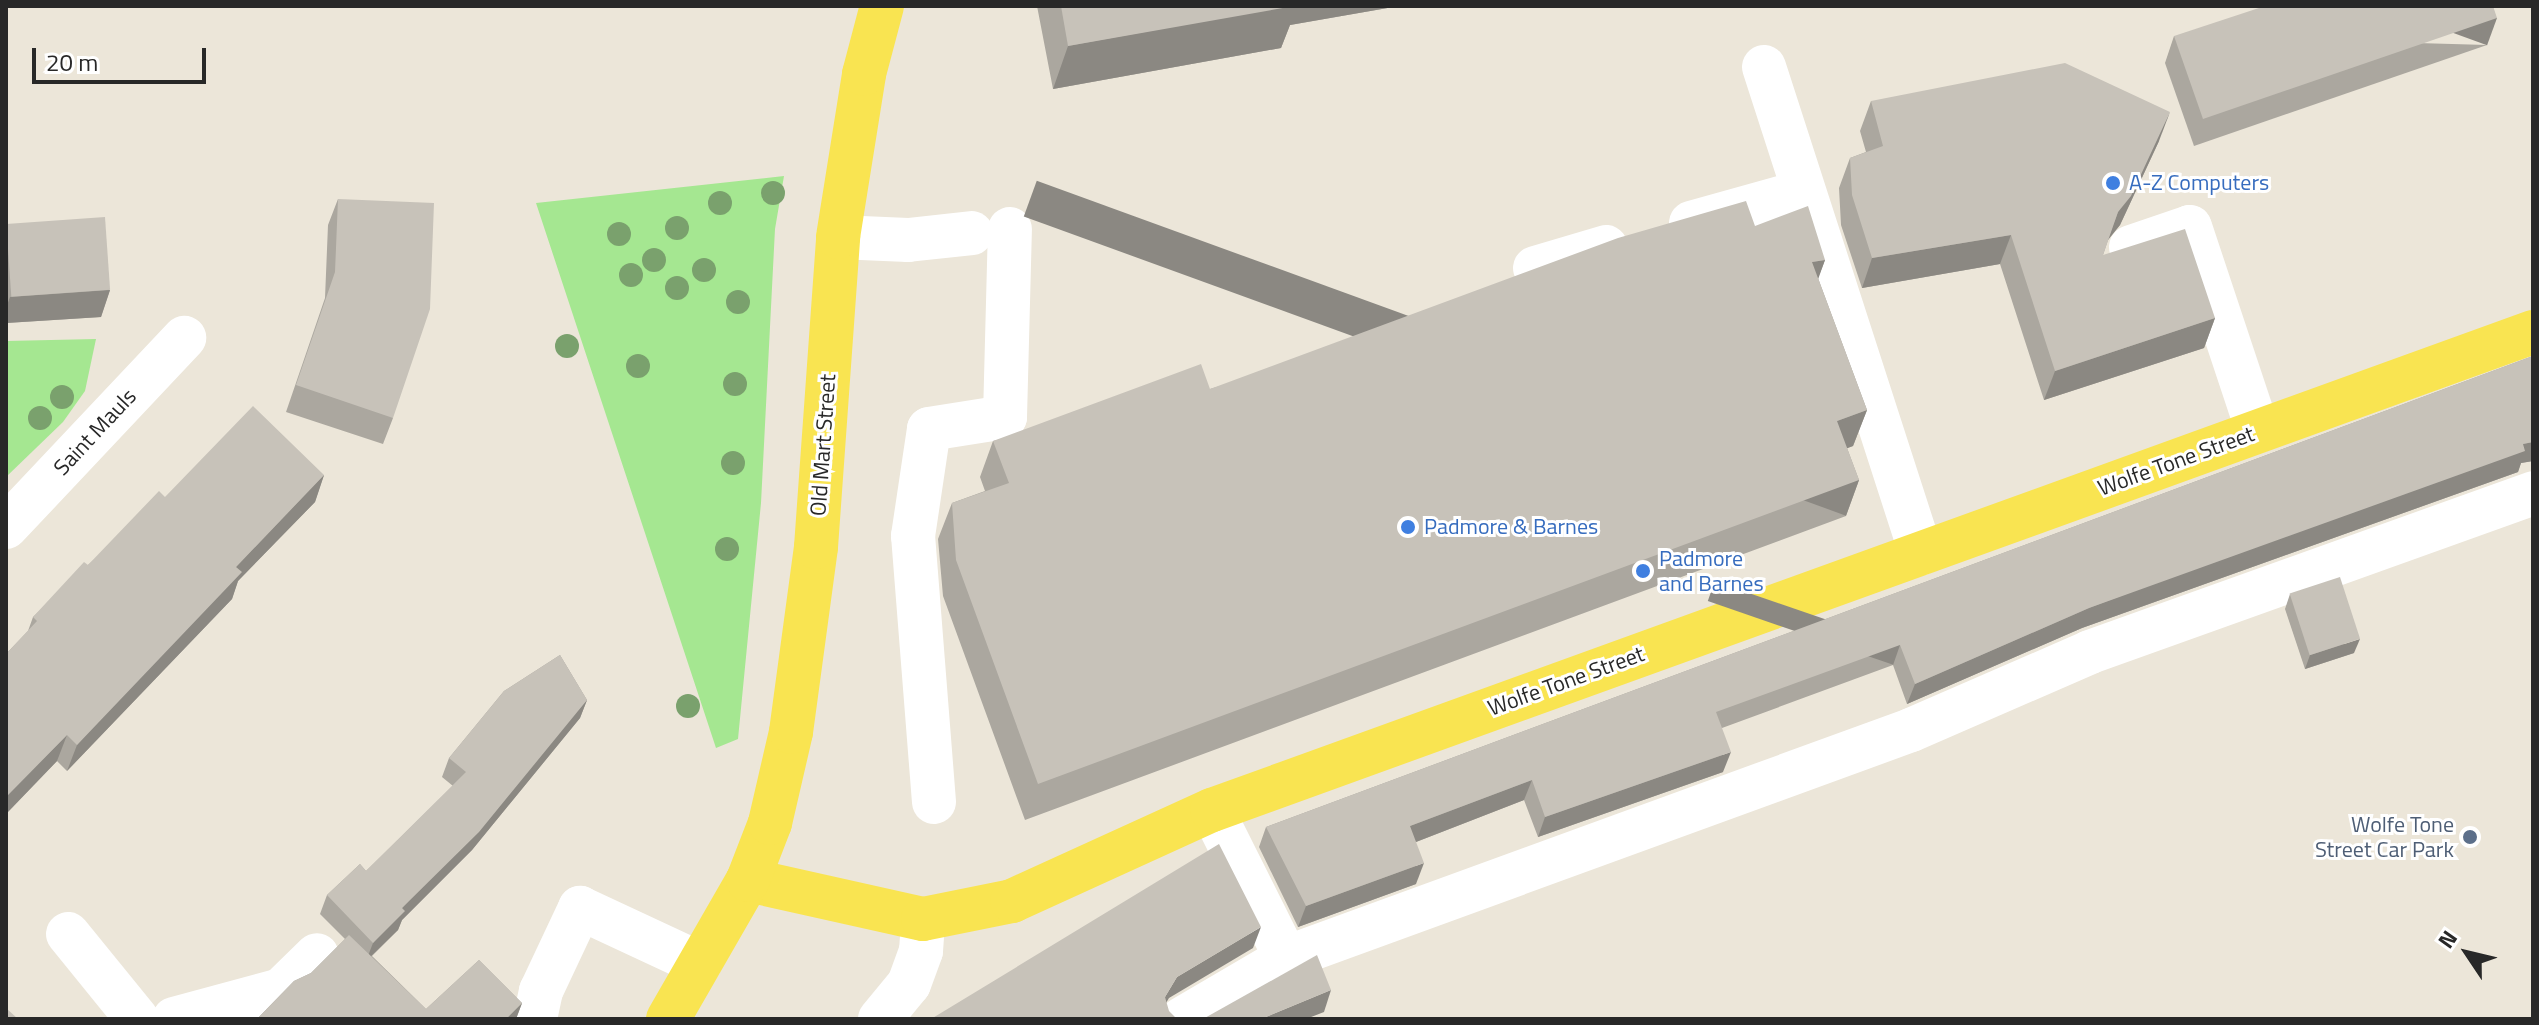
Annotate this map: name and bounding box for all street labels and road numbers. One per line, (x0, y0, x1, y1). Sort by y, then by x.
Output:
street label: Old Mart Street (805, 373, 841, 517)
street label: Saint Mauls (48, 383, 142, 481)
street label: Wolfe Tone Street (2094, 420, 2258, 502)
street label: Wolfe Tone Street (1484, 640, 1648, 722)

